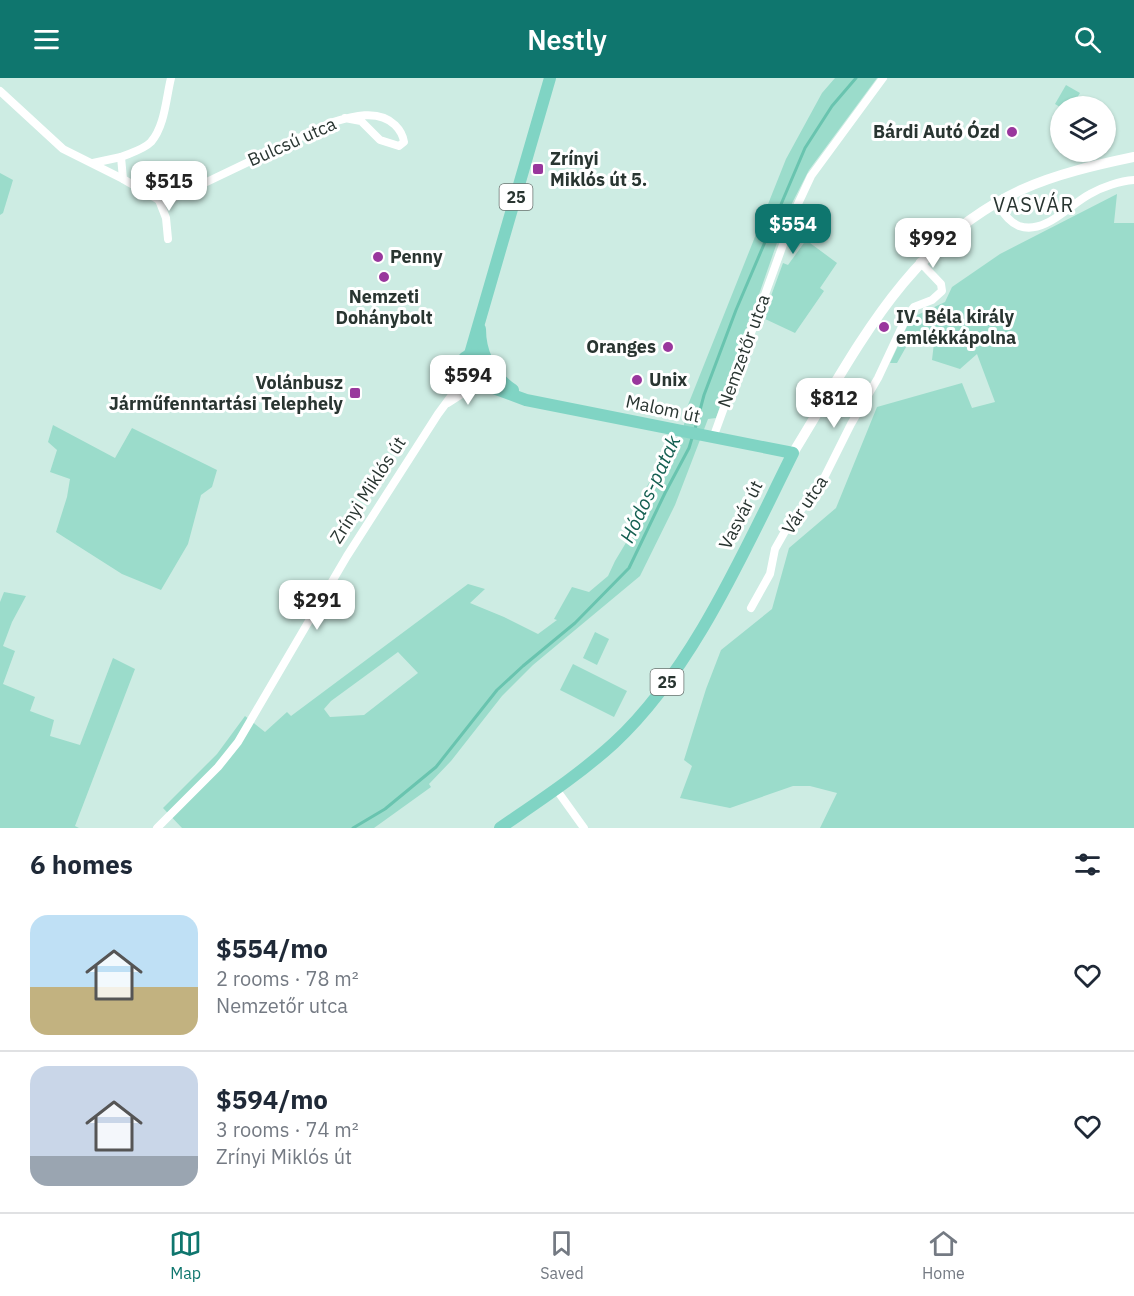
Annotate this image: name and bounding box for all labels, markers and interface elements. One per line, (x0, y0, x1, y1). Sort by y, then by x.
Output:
text: Nestly (527, 22, 607, 57)
icon: menu (30, 23, 63, 56)
icon: search (1071, 23, 1104, 56)
map controls (1050, 96, 1116, 162)
button: layers (1050, 96, 1116, 162)
street label: Bulcsú utca (244, 112, 340, 171)
place label: Bárdi Autó Ózd (873, 120, 1000, 143)
marker: Bárdi Autó Ózd (1005, 125, 1019, 139)
place label: Zrínyi Miklós út 5. (550, 147, 647, 191)
pin: $515 (133, 161, 205, 212)
marker: Zrínyi Miklós út 5. (531, 162, 545, 176)
text: $515 (145, 167, 193, 194)
road number: 25 (500, 184, 532, 210)
district label: VASVÁR (993, 191, 1075, 218)
pin: $554 (757, 204, 829, 255)
text: $554 (769, 210, 817, 237)
pin: $992 (897, 218, 969, 269)
text: $992 (909, 224, 957, 251)
place label: Penny (390, 245, 443, 268)
marker: Penny (371, 250, 385, 264)
marker: Nemzeti Dohánybolt (377, 270, 391, 284)
place label: Nemzeti Dohánybolt (335, 285, 433, 329)
street label: Nemzetőr utca (712, 291, 775, 411)
place label: IV. Béla király emlékkápolna (896, 305, 1016, 349)
marker: IV. Béla király emlékkápolna (877, 320, 891, 334)
place label: Oranges (586, 335, 656, 358)
marker: Oranges (661, 340, 675, 354)
pin: $594 (432, 355, 504, 406)
text: $594 (444, 361, 492, 388)
place label: Unix (649, 368, 687, 391)
place label: Volánbusz Járműfenntartási Telephely (109, 371, 343, 415)
marker: Unix (630, 373, 644, 387)
pin: $812 (798, 378, 870, 429)
text: $812 (810, 384, 858, 411)
marker: Volánbusz Járműfenntartási Telephely (348, 386, 362, 400)
street label: Malom út (624, 389, 703, 428)
water label: Hódos-patak (613, 430, 686, 547)
street label: Zrínyi Miklós út (325, 432, 411, 547)
street label: Vár utca (777, 471, 833, 539)
street label: Vasvár út (713, 476, 768, 553)
pin: $291 (281, 580, 353, 631)
text: $291 (293, 586, 341, 613)
road number: 25 (650, 669, 684, 695)
text: 6 homes (30, 847, 133, 881)
icon: filters (1071, 848, 1104, 881)
text: $554/mo (216, 931, 328, 965)
icon: home (78, 939, 150, 1011)
icon: heart (1071, 959, 1104, 992)
text: 2 rooms · 78 m² (216, 965, 359, 992)
text: Nemzetőr utca (216, 992, 348, 1019)
text: $594/mo (216, 1082, 328, 1116)
icon: home (78, 1090, 150, 1162)
icon: heart (1071, 1110, 1104, 1143)
text: 3 rooms · 74 m² (216, 1116, 359, 1143)
text: Zrínyi Miklós út (216, 1143, 352, 1170)
tab: Map (169, 1227, 202, 1283)
tab: Saved (540, 1227, 584, 1283)
tab: Home (922, 1227, 965, 1283)

